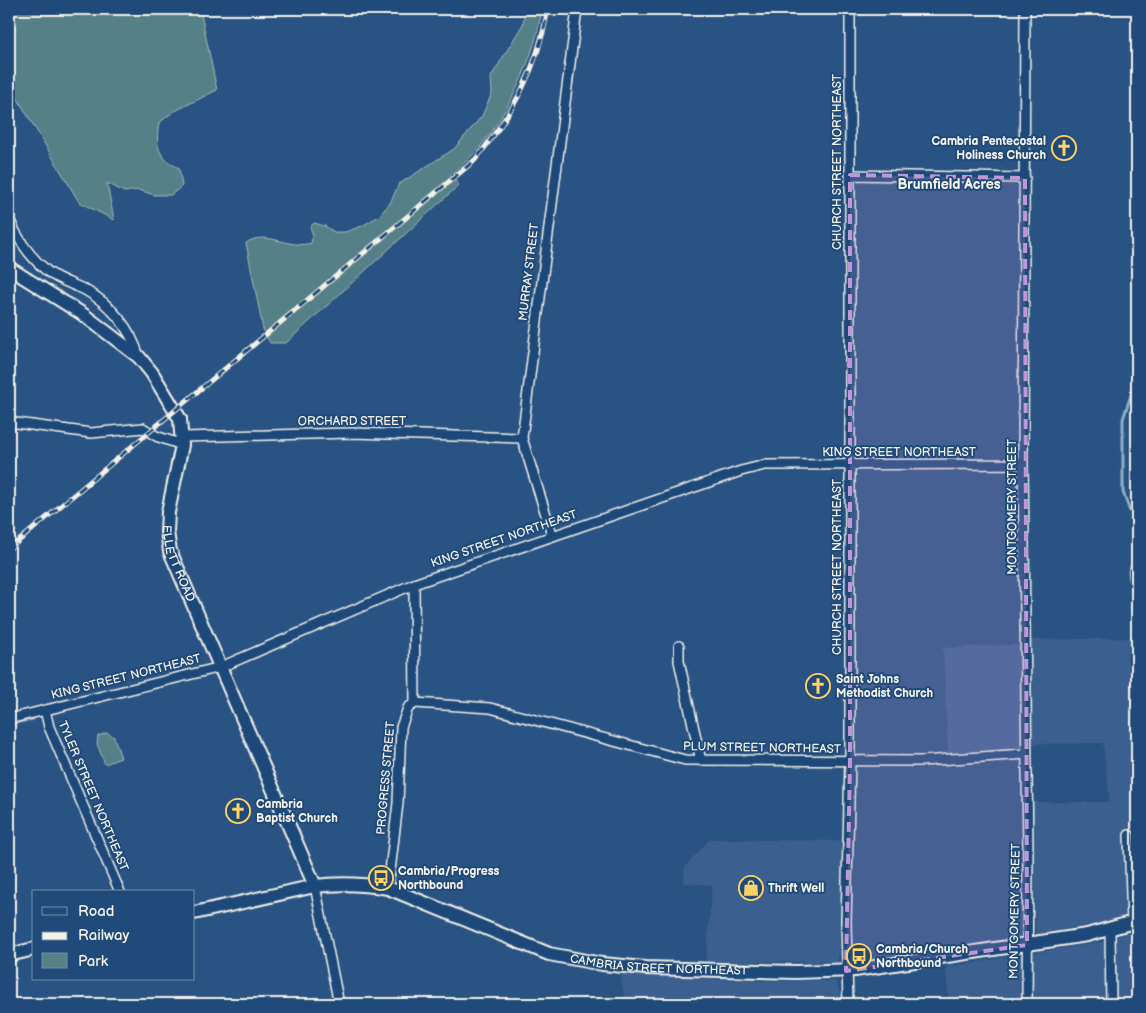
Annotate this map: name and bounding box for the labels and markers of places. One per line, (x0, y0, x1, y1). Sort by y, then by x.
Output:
place label: Cambria Pentecostal Holiness Church (932, 134, 1046, 163)
church icon: Cambria Pentecostal Holiness Church (1051, 135, 1077, 161)
place label: Saint Johns Methodist Church (836, 672, 933, 701)
church icon: Saint Johns Methodist Church (805, 673, 831, 699)
place label: Cambria Baptist Church (256, 797, 338, 826)
church icon: Cambria Baptist Church (225, 798, 251, 824)
place label: Cambria/Progress Northbound (398, 864, 500, 893)
bus stop icon: Cambria/Progress Northbound (368, 865, 394, 891)
shop icon: Thrift Well (738, 875, 764, 901)
place label: Thrift Well (768, 881, 824, 896)
place label: Cambria/Church Northbound (876, 942, 968, 971)
bus stop icon: Cambria/Church Northbound (846, 943, 872, 969)

